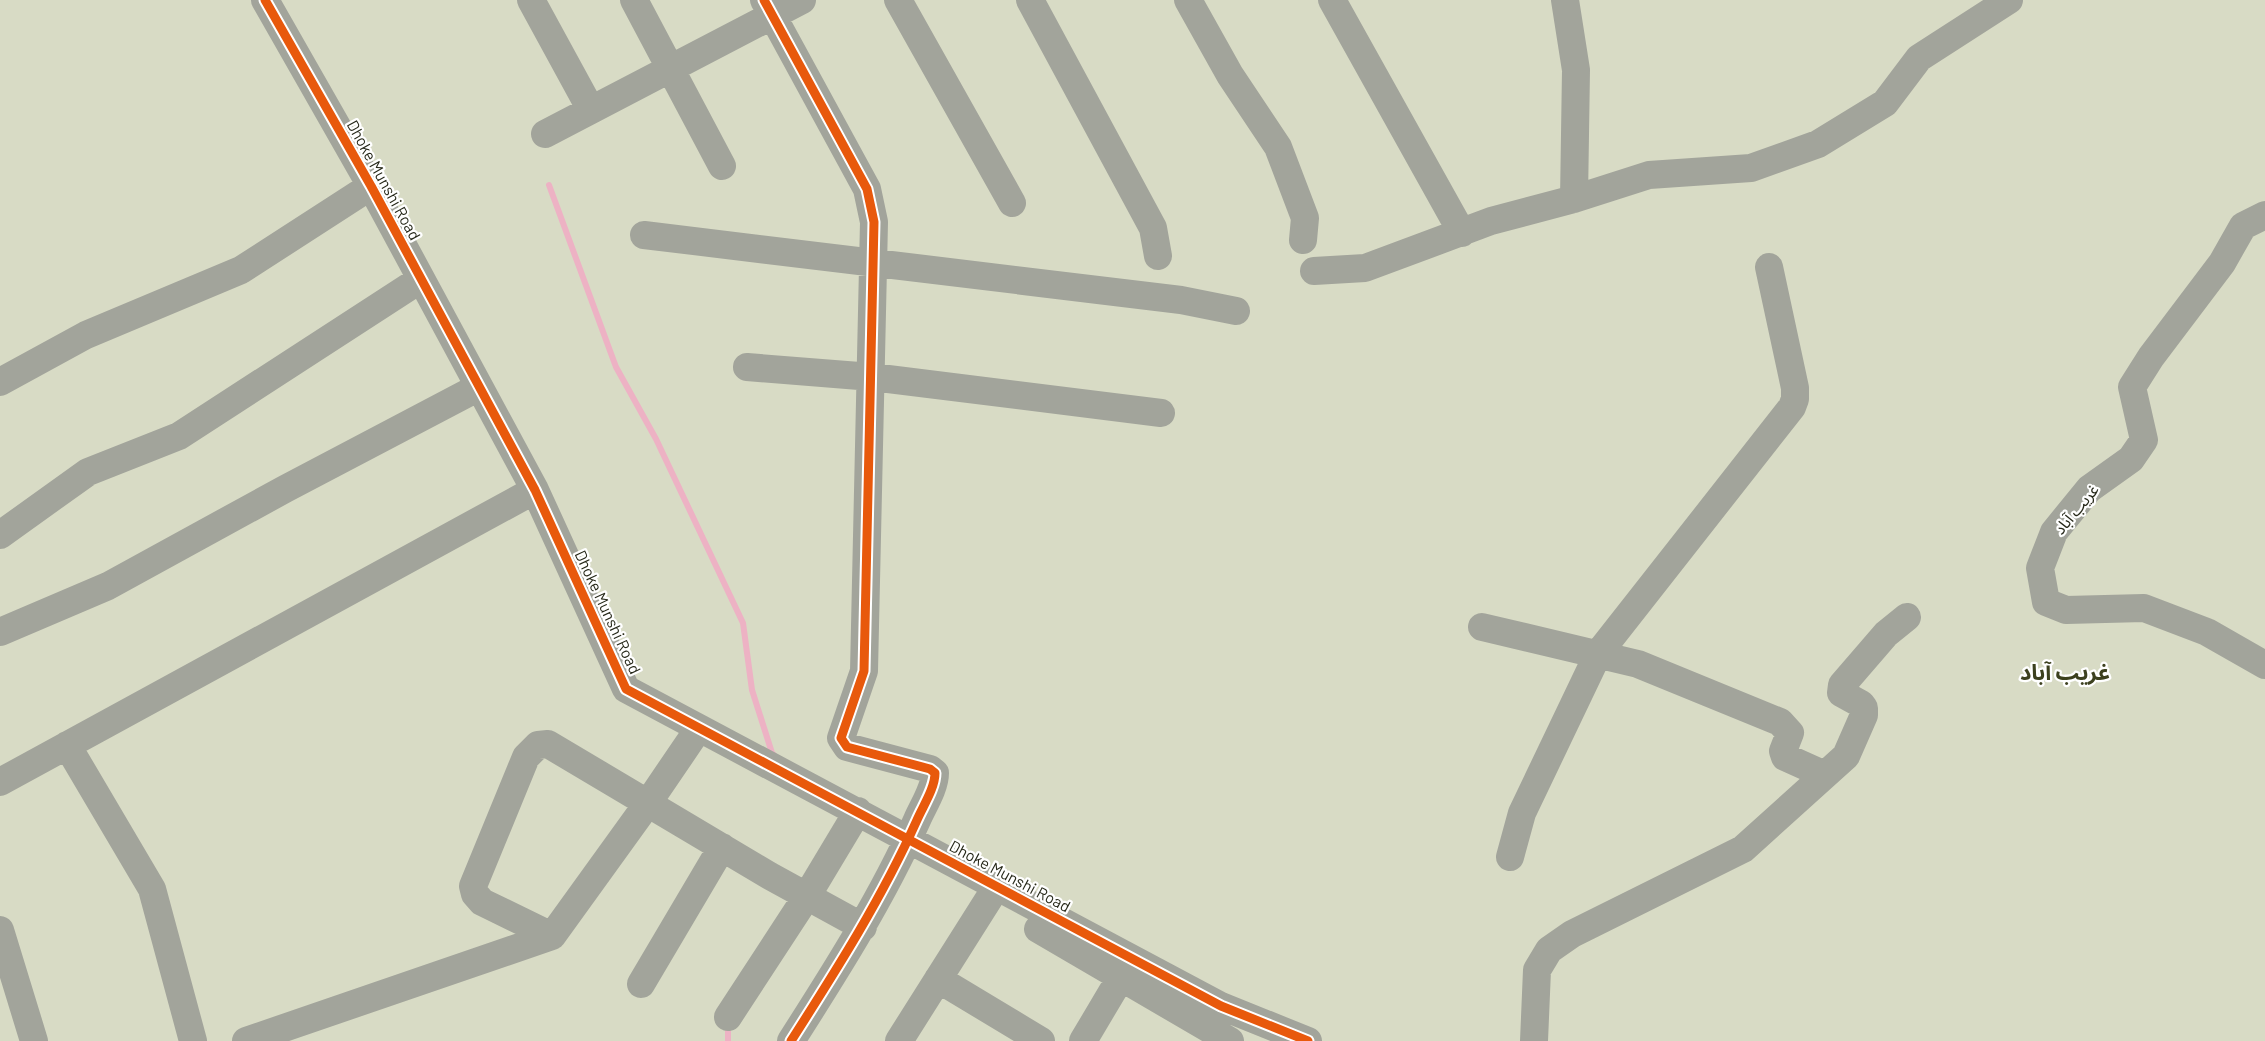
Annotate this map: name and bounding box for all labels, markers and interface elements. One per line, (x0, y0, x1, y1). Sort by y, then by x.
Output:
street label: Dhoke Munshi Road (344, 116, 425, 243)
street label: غریب آباد (2049, 480, 2103, 538)
street label: Dhoke Munshi Road (571, 547, 645, 677)
district label: غریب آباد (2020, 658, 2110, 685)
street label: Dhoke Munshi Road (947, 836, 1074, 915)

